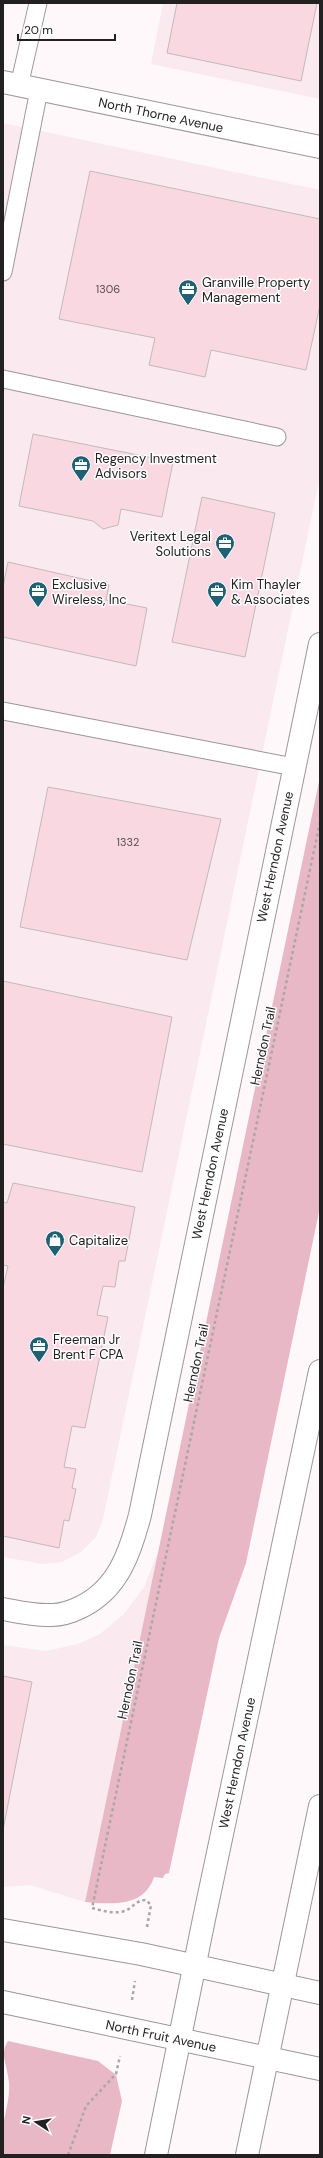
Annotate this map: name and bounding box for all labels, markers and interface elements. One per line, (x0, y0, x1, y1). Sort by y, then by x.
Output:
scale bar (18, 16, 115, 42)
text: 20 m (24, 22, 53, 38)
street label: North Thorne Avenue (97, 93, 225, 137)
place label: Granville Property Management (202, 274, 310, 306)
office icon: Granville Property Management (177, 278, 199, 306)
house number: 1306 (96, 282, 120, 296)
place label: Regency Investment Advisors (95, 450, 217, 482)
office icon: Regency Investment Advisors (70, 454, 92, 482)
place label: Veritext Legal Solutions (130, 528, 211, 560)
office icon: Veritext Legal Solutions (214, 532, 236, 560)
place label: Exclusive Wireless, Inc (52, 576, 127, 608)
place label: Kim Thayler & Associates (231, 576, 310, 608)
office icon: Exclusive Wireless, Inc (27, 580, 49, 608)
office icon: Kim Thayler & Associates (206, 580, 228, 608)
street label: West Herndon Avenue (253, 790, 297, 924)
house number: 1332 (117, 835, 139, 849)
street label: Herndon Trail (246, 1005, 280, 1087)
street label: West Herndon Avenue (188, 1107, 232, 1241)
shop icon: Capitalize (44, 1229, 66, 1257)
place label: Capitalize (69, 1232, 128, 1249)
street label: Herndon Trail (179, 1322, 213, 1404)
place label: Freeman Jr Brent F CPA (53, 1331, 124, 1363)
office icon: Freeman Jr Brent F CPA (28, 1335, 50, 1363)
street label: Herndon Trail (113, 1639, 147, 1721)
street label: West Herndon Avenue (215, 1696, 259, 1830)
street label: North Fruit Avenue (104, 2016, 218, 2056)
north arrow (16, 2102, 56, 2142)
text: N (19, 2115, 34, 2125)

